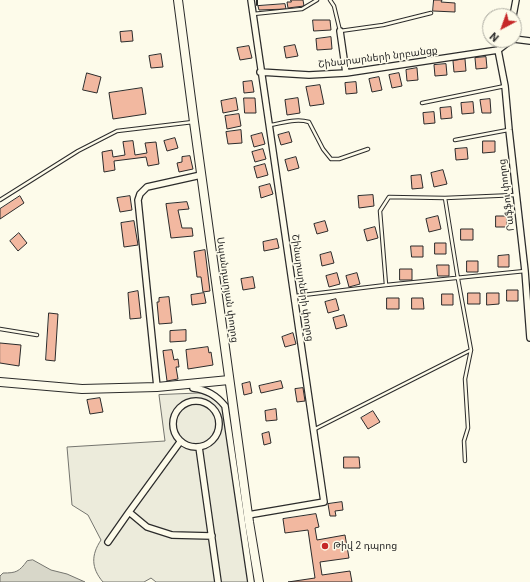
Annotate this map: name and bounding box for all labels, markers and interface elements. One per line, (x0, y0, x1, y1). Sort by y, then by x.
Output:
north arrow (482, 8, 522, 48)
text: N (487, 29, 502, 44)
street label: Շինարարների նրբանցք (318, 45, 438, 71)
street label: Րաֆֆու փողոց (497, 158, 517, 232)
street label: Շինարարների փողոց (289, 234, 315, 342)
street label: Սպանդարյան փողոց (214, 236, 240, 344)
place label: Թիվ 2 դպրոց (333, 540, 397, 552)
marker: Թիվ 2 դպրոց (320, 541, 330, 551)

